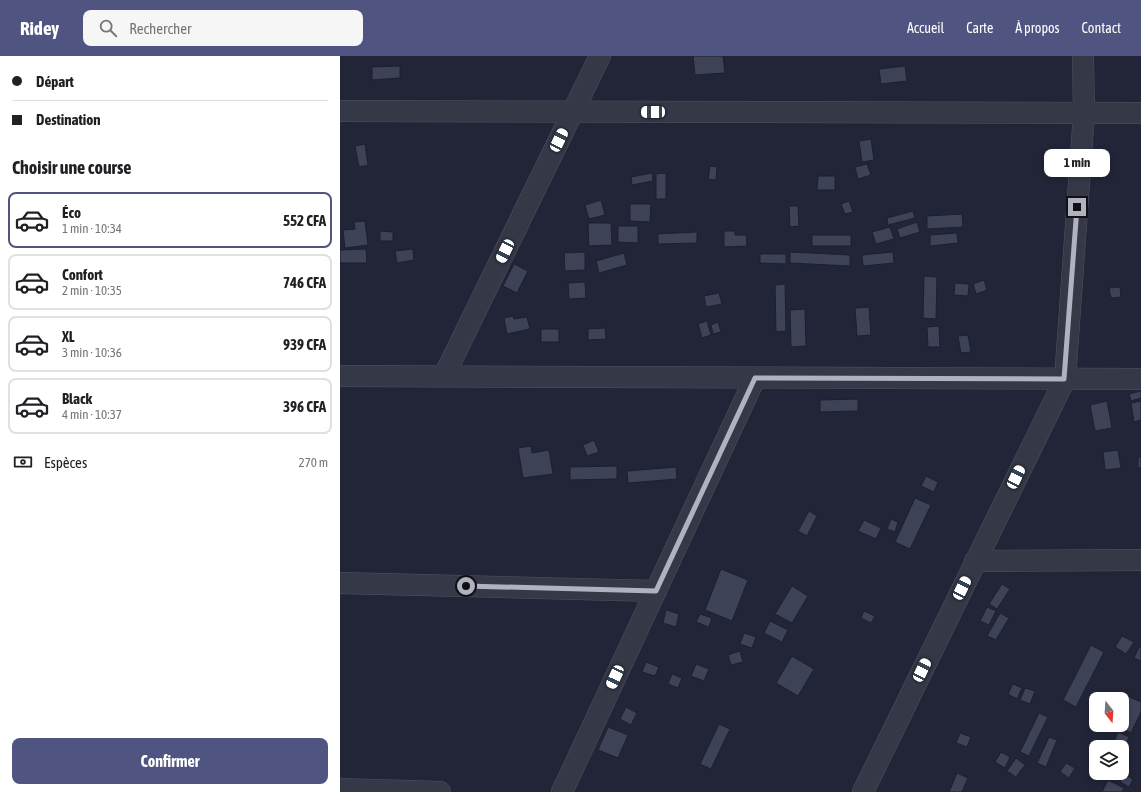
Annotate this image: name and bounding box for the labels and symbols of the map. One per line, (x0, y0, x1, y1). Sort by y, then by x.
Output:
car (641, 106, 665, 118)
car (548, 127, 570, 153)
callout: 1 min (1044, 149, 1110, 177)
route end (1068, 198, 1086, 216)
car (494, 238, 516, 264)
car (1005, 464, 1027, 490)
car (951, 575, 973, 601)
route start (457, 577, 475, 595)
car (911, 657, 933, 683)
car (604, 664, 626, 690)
north arrow (1089, 692, 1129, 732)

